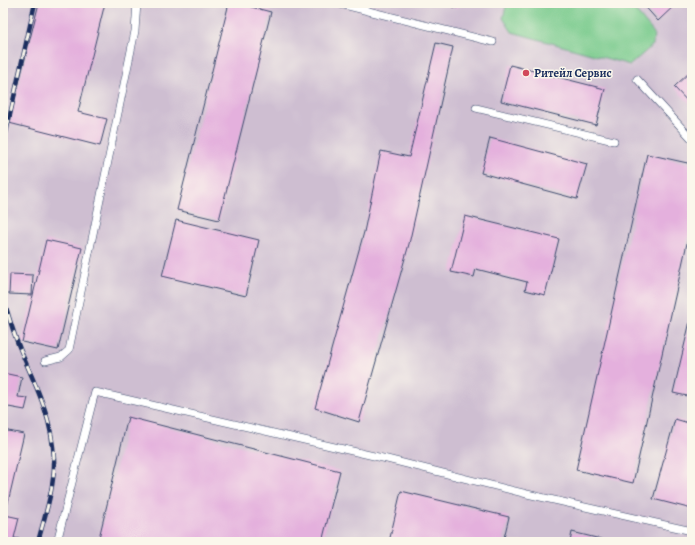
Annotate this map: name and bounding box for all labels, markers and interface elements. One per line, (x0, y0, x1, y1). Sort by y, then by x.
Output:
place label: Ритейл Сервис (534, 65, 612, 81)
marker: Ритейл Сервис (521, 68, 531, 78)

